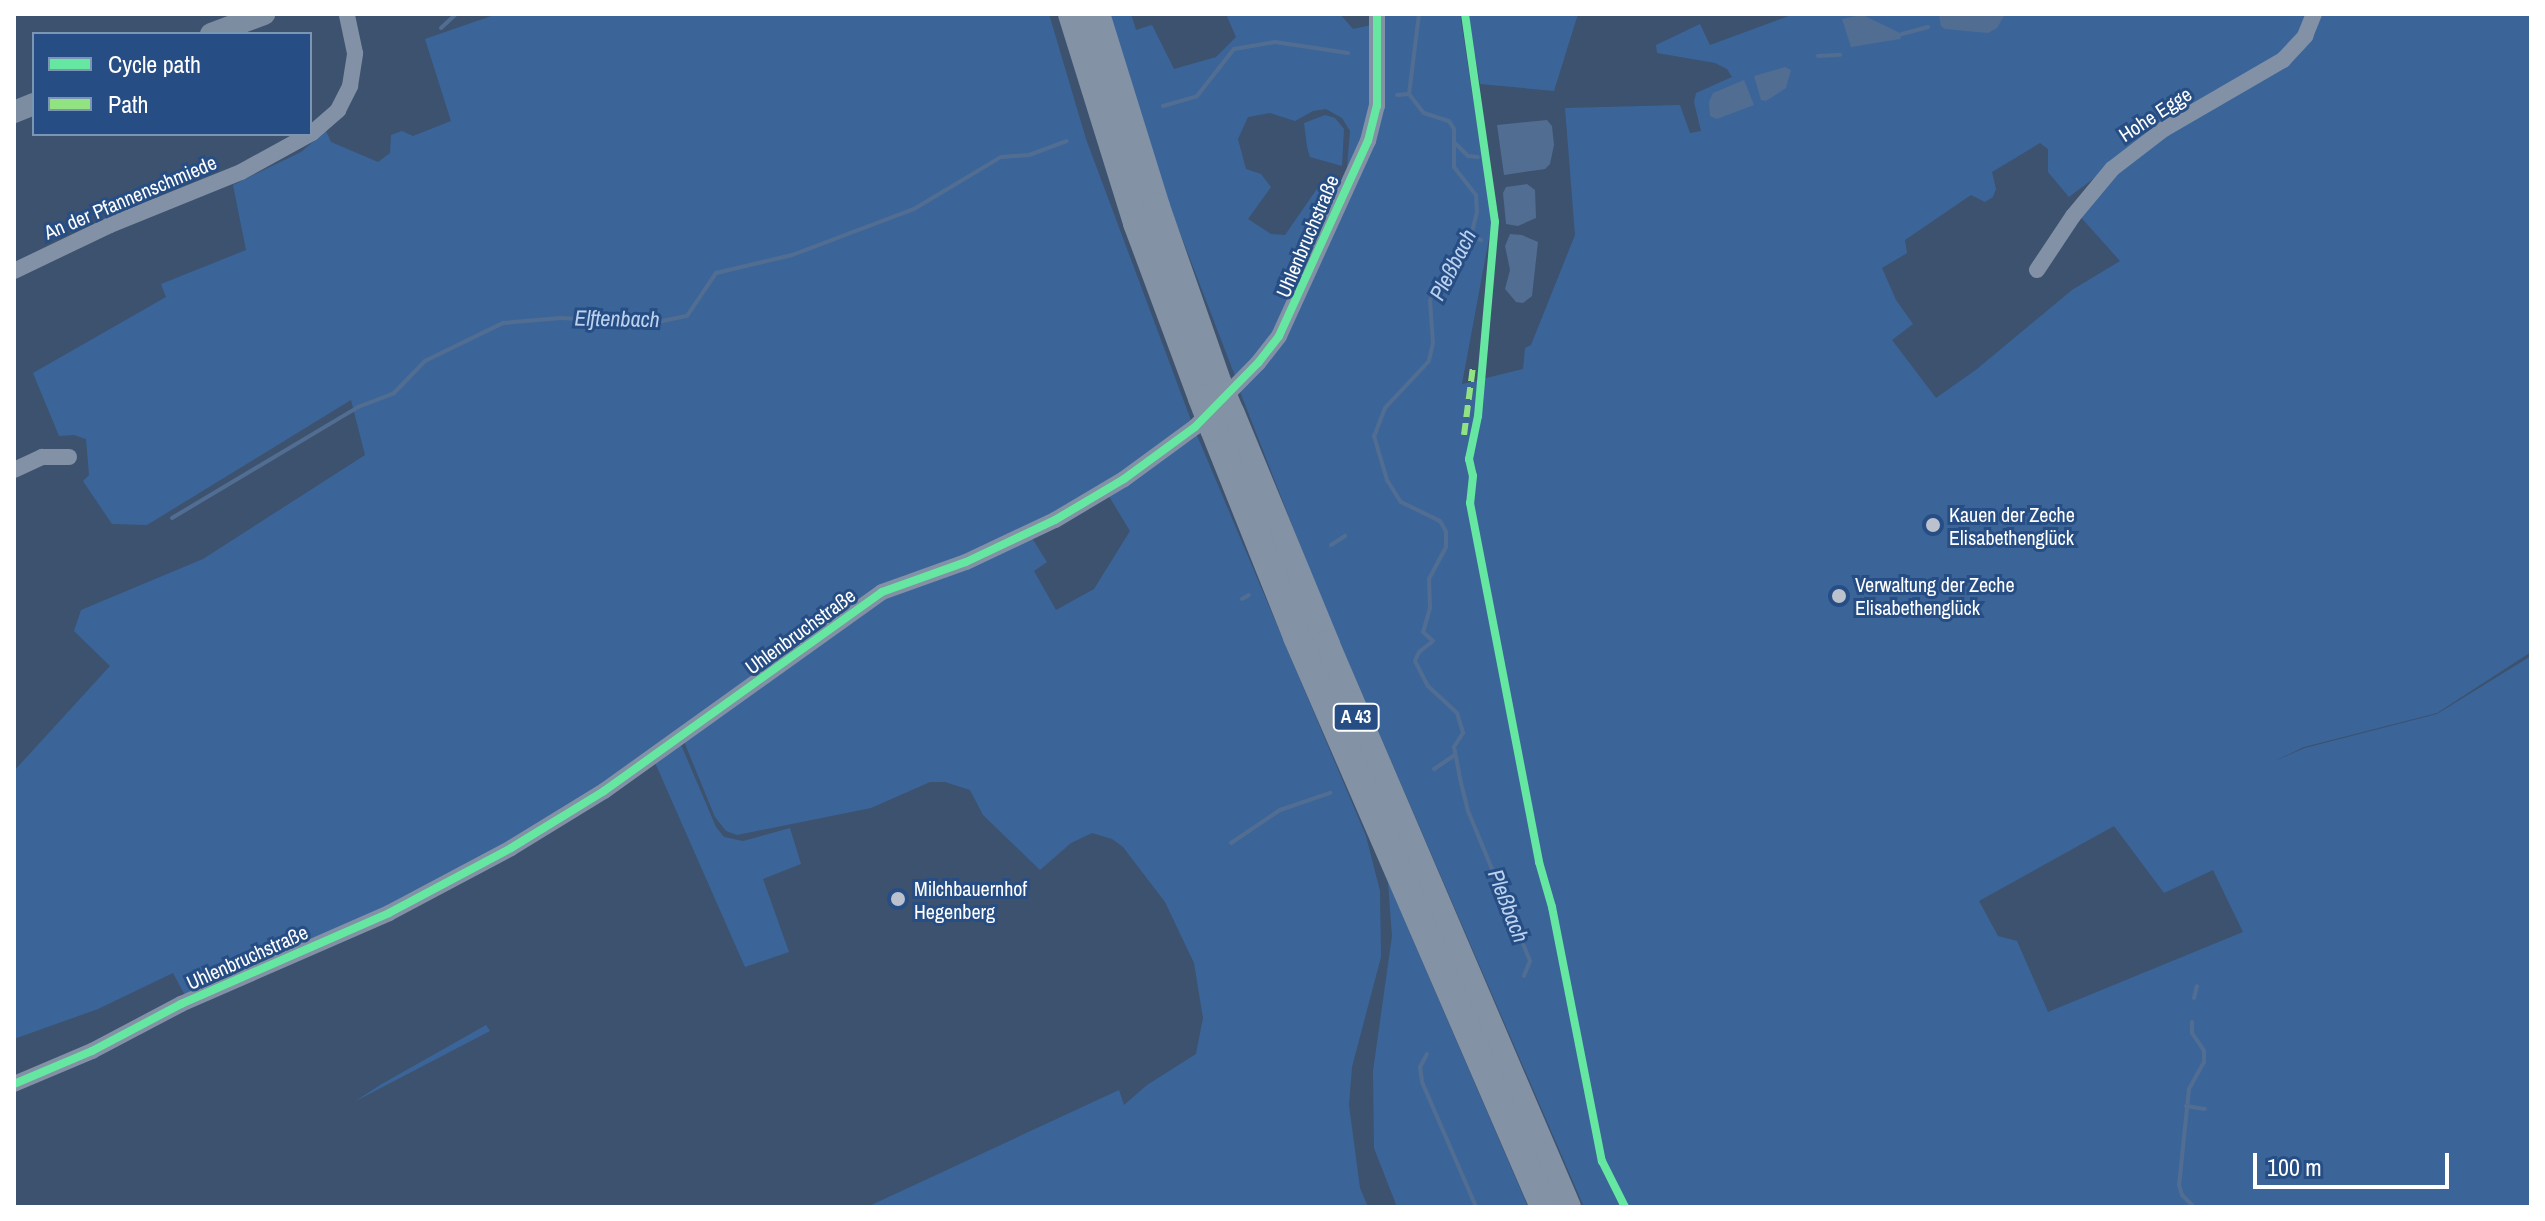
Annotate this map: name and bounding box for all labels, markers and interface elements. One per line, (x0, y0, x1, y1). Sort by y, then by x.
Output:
legend (32, 32, 312, 136)
text: Cycle path (108, 48, 201, 80)
street label: Hohe Egge (2114, 82, 2196, 146)
text: Path (108, 88, 149, 120)
street label: An der Pfannenschmiede (40, 150, 220, 244)
street label: Uhlenbruchstraße (1270, 171, 1344, 301)
water label: Pleßbach (1424, 225, 1482, 305)
water label: Elftenbach (574, 305, 660, 333)
place label: Kauen der Zeche Elisabethenglück (1949, 502, 2075, 549)
marker: Kauen der Zeche Elisabethenglück (1924, 516, 1942, 534)
place label: Verwaltung der Zeche Elisabethenglück (1855, 572, 2015, 619)
street label: Uhlenbruchstraße (740, 583, 860, 679)
marker: Verwaltung der Zeche Elisabethenglück (1830, 587, 1848, 605)
road number: A 43 (1332, 703, 1380, 731)
water label: Pleßbach (1482, 866, 1534, 946)
place label: Milchbauernhof Hegenberg (914, 876, 1027, 923)
marker: Milchbauernhof Hegenberg (889, 890, 907, 908)
street label: Uhlenbruchstraße (183, 920, 311, 994)
scale bar (2257, 1137, 2453, 1187)
text: 100 m (2267, 1151, 2322, 1183)

